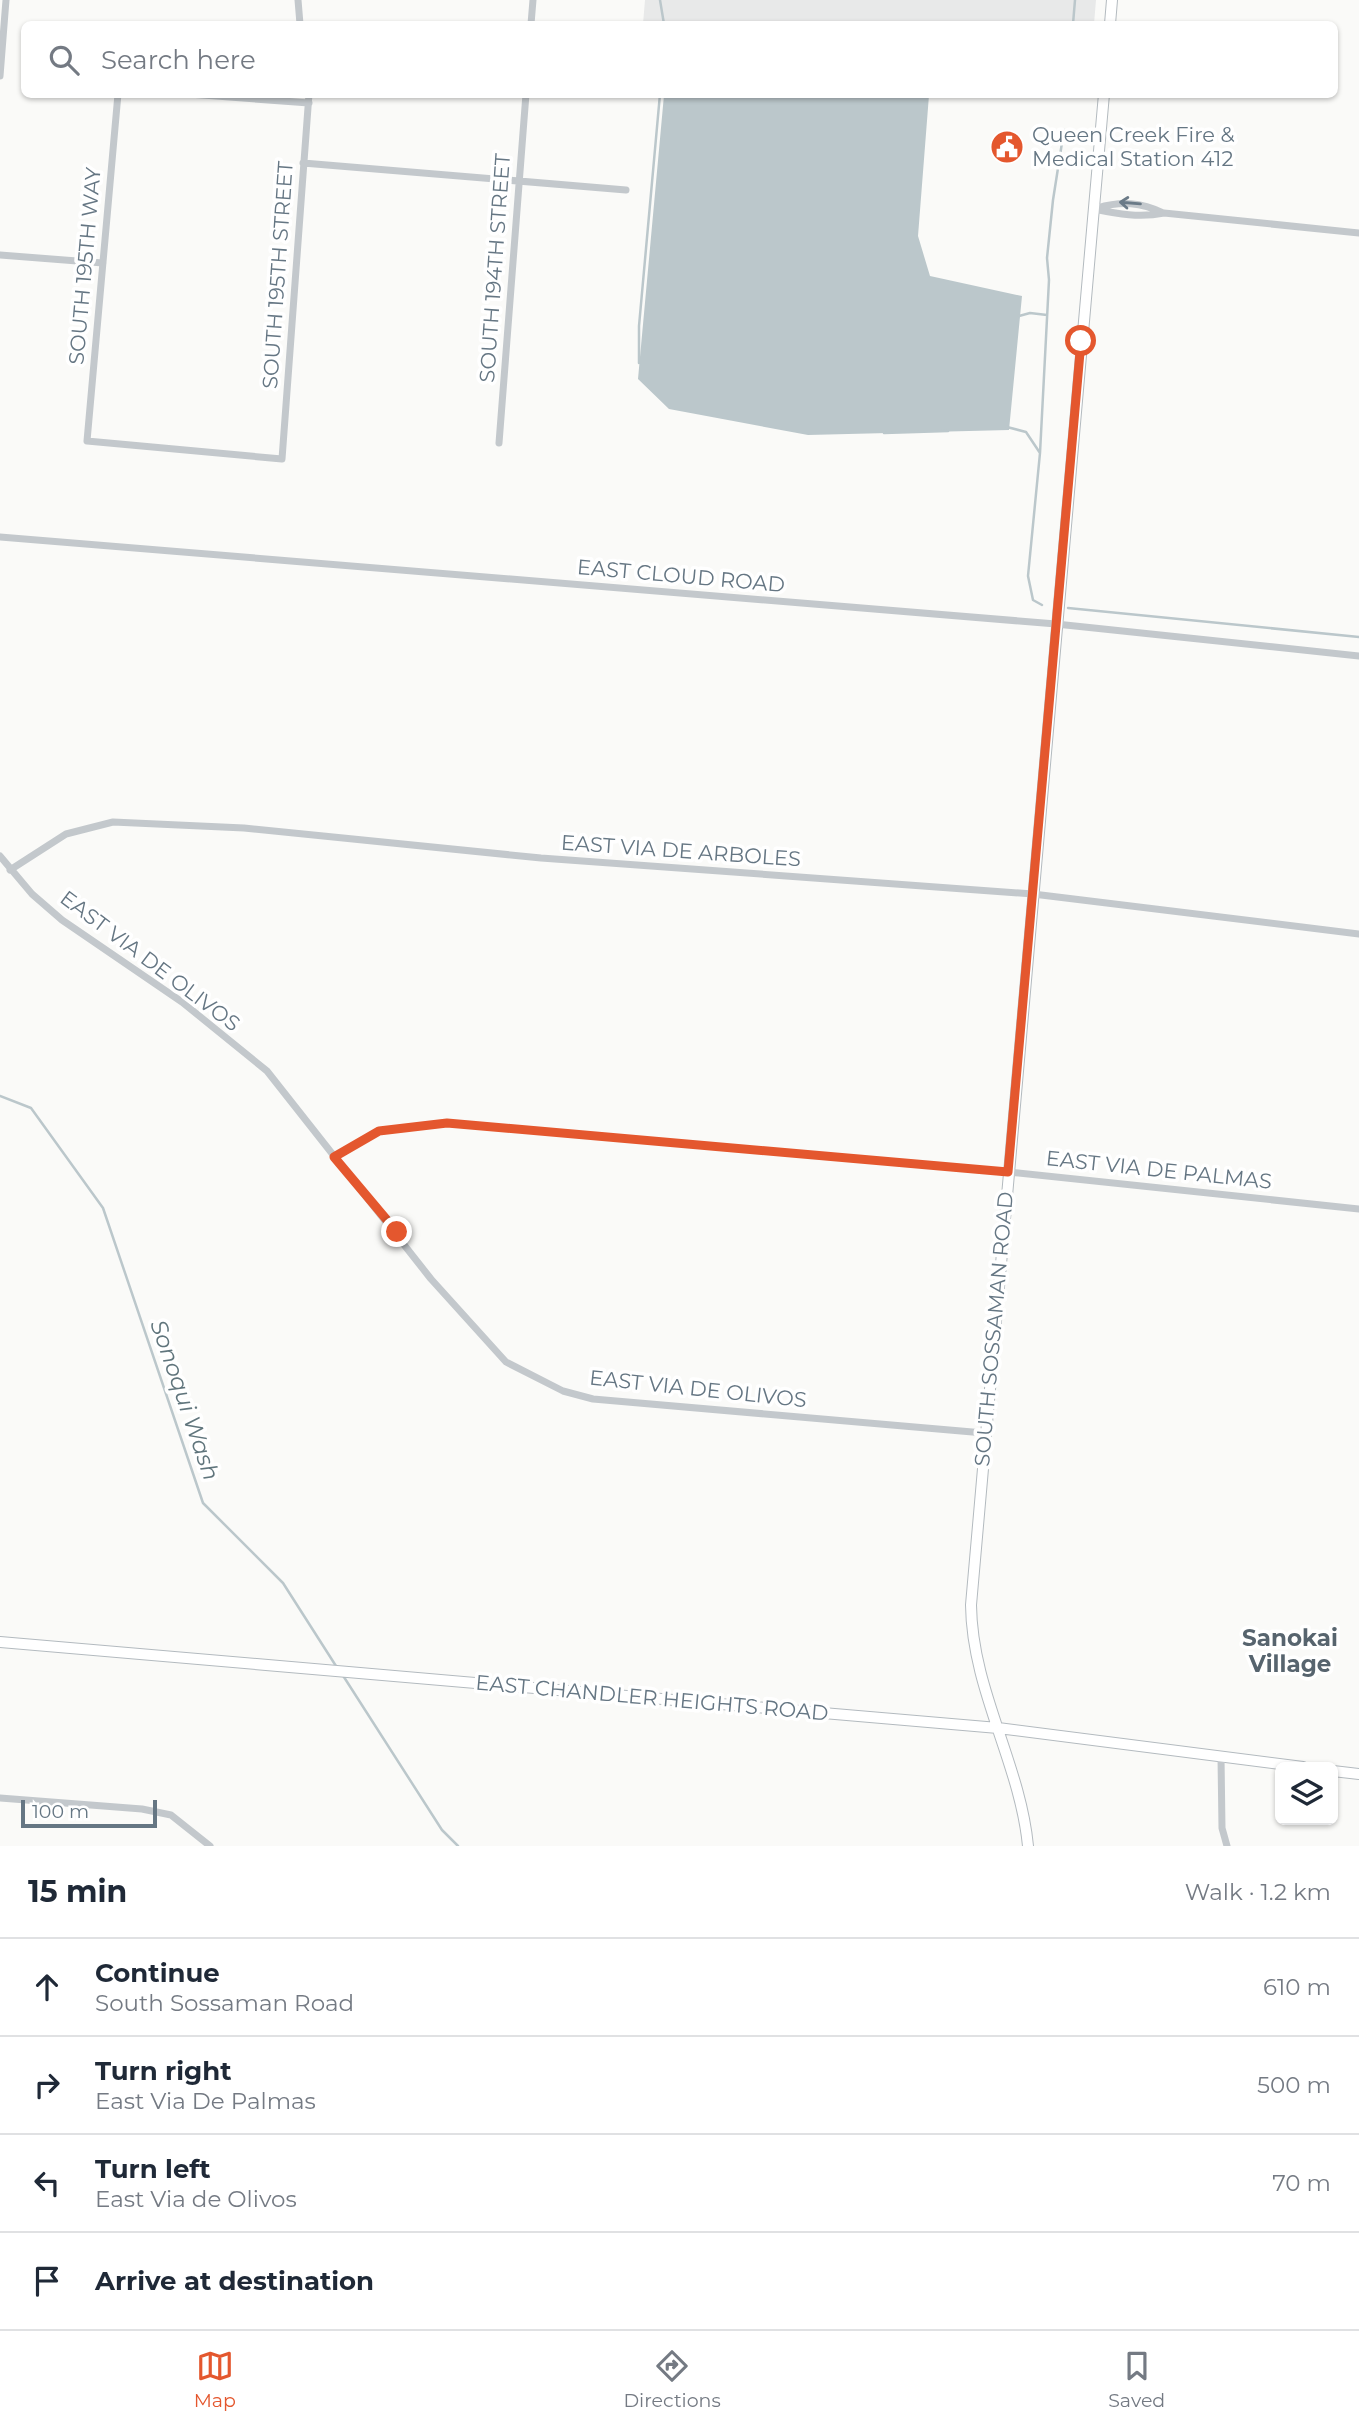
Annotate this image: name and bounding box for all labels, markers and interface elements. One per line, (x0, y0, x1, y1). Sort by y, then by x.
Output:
search box (21, 21, 1338, 98)
icon: search (45, 41, 83, 79)
text: Search here (101, 44, 256, 76)
place label: Queen Creek Fire & Medical Station 412 (1032, 122, 1235, 171)
public building icon: Queen Creek Fire & Medical Station 412 (988, 128, 1026, 166)
street label: SOUTH 194TH STREET (474, 153, 515, 383)
street label: SOUTH 195TH STREET (257, 160, 298, 390)
street label: SOUTH 195TH WAY (63, 166, 106, 366)
one-way arrow (1119, 196, 1141, 209)
route start (1065, 325, 1096, 356)
street label: EAST CLOUD ROAD (576, 554, 786, 597)
street label: EAST VIA DE ARBOLES (560, 830, 802, 871)
street label: EAST VIA DE OLIVOS (56, 885, 245, 1036)
street label: EAST VIA DE PALMAS (1045, 1145, 1273, 1194)
street label: SOUTH SOSSAMAN ROAD (969, 1191, 1018, 1467)
route end (381, 1216, 412, 1247)
water label: Sonoqui Wash (144, 1316, 226, 1484)
street label: EAST VIA DE OLIVOS (588, 1365, 808, 1412)
district label: Sanokai Village (1242, 1624, 1338, 1678)
street label: EAST CHANDLER HEIGHTS ROAD (475, 1670, 829, 1725)
map controls (1275, 1762, 1338, 1825)
button: layers (1275, 1762, 1338, 1825)
scale bar (21, 1797, 158, 1829)
text: 100 m (32, 1800, 89, 1823)
text: 15 min (28, 1873, 127, 1910)
text: Walk · 1.2 km (1185, 1878, 1331, 1906)
text: Continue (95, 1957, 220, 1989)
icon: ahead (28, 1968, 66, 2006)
text: 610 m (1263, 1973, 1331, 2001)
text: South Sossaman Road (95, 1989, 354, 2017)
text: Turn right (95, 2055, 231, 2087)
icon: right (28, 2066, 66, 2104)
text: 500 m (1257, 2071, 1331, 2099)
text: East Via De Palmas (95, 2087, 316, 2115)
text: Turn left (95, 2153, 211, 2185)
icon: left (28, 2164, 66, 2202)
text: 70 m (1272, 2169, 1331, 2197)
text: East Via de Olivos (95, 2185, 297, 2213)
icon: arrive (28, 2262, 66, 2300)
text: Arrive at destination (95, 2265, 374, 2297)
tab: Map (194, 2347, 236, 2412)
tab: Directions (623, 2347, 721, 2412)
tab: Saved (1108, 2347, 1165, 2412)

